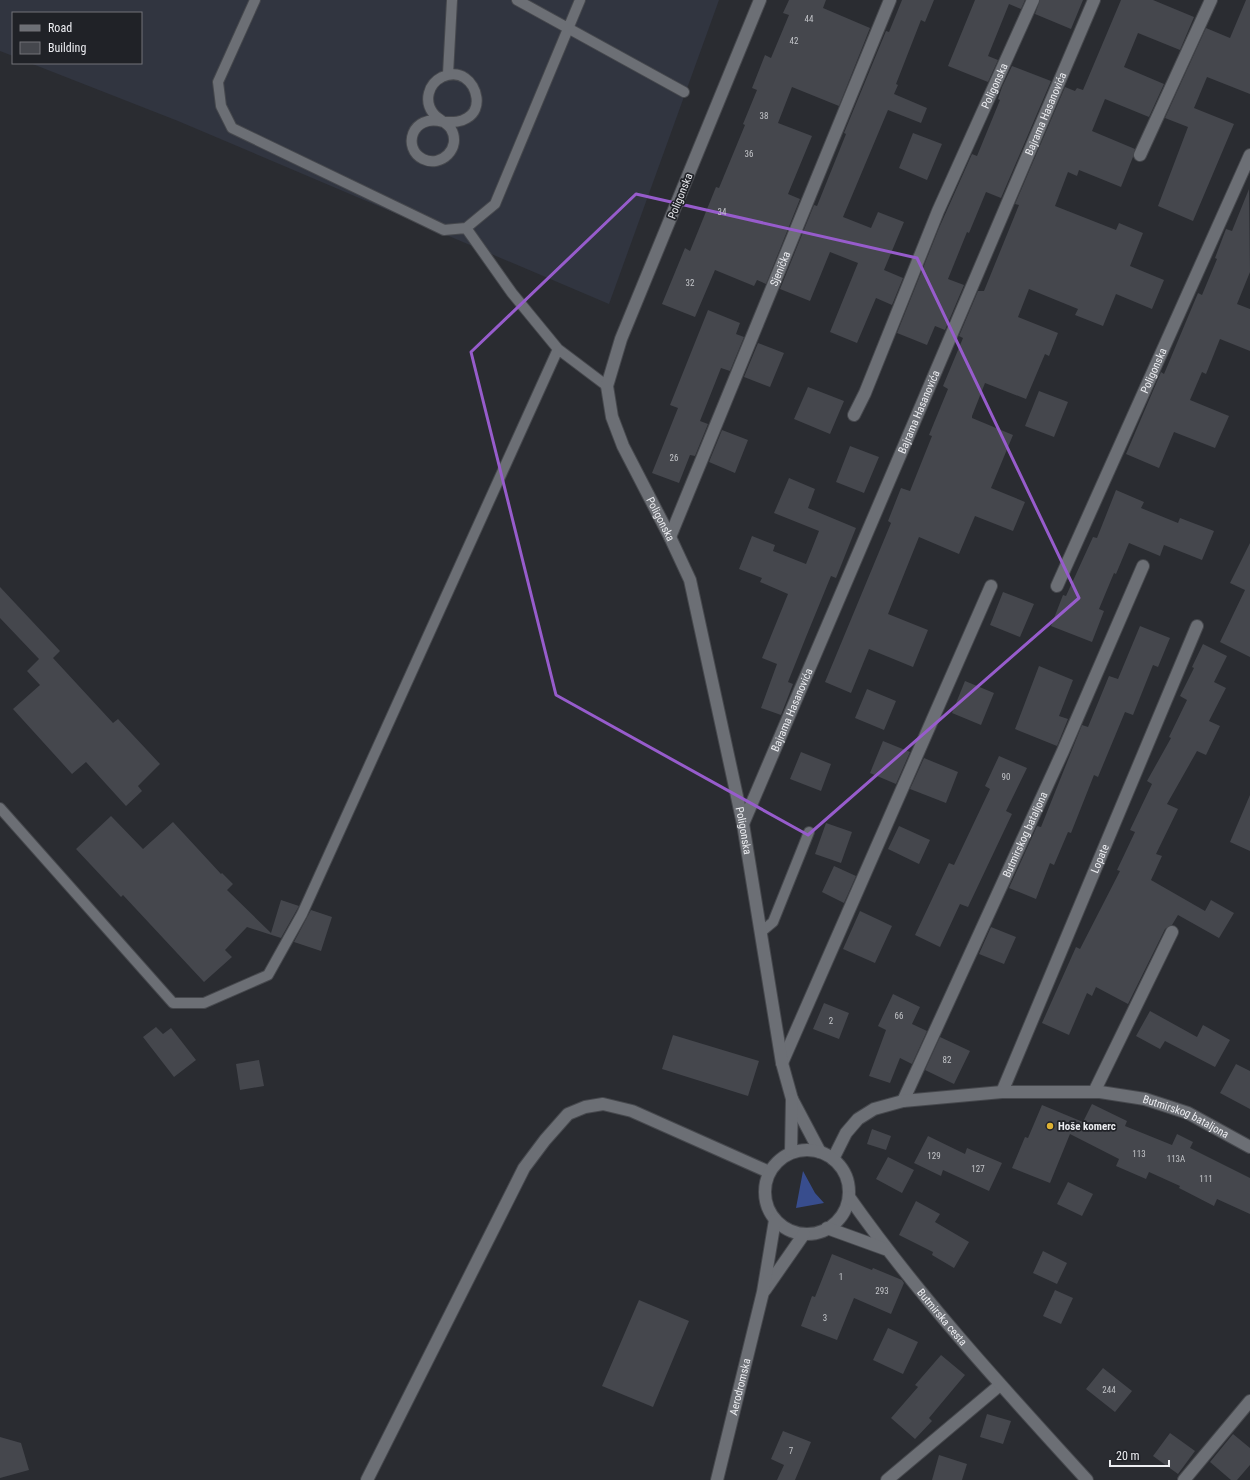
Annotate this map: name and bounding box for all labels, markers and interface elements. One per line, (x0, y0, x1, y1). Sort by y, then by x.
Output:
legend (12, 12, 142, 64)
house number: 44 (805, 14, 814, 24)
text: Road (48, 21, 72, 35)
house number: 42 (790, 36, 799, 46)
text: Building (48, 41, 86, 55)
street label: Poligonska (979, 61, 1011, 111)
street label: Bajrama Hasanovića (1023, 70, 1069, 157)
house number: 38 (760, 111, 768, 121)
house number: 36 (745, 149, 753, 159)
street label: Poligonska (665, 171, 696, 221)
house number: 34 (718, 207, 727, 217)
street label: Sjenička (767, 249, 793, 288)
house number: 32 (686, 278, 695, 288)
street label: Poligonska (1138, 346, 1170, 395)
street label: Bajrama Hasanovića (896, 368, 942, 456)
house number: 26 (670, 453, 678, 463)
street label: Poligonska (643, 495, 677, 543)
street label: Bajrama Hasanovića (769, 667, 815, 754)
house number: 90 (1002, 772, 1010, 782)
street label: Butmirskog bataljona (1000, 790, 1050, 880)
street label: Poligonska (732, 806, 754, 855)
street label: Lopate (1088, 842, 1112, 875)
house number: 66 (895, 1011, 903, 1021)
house number: 2 (829, 1016, 834, 1026)
house number: 82 (943, 1055, 952, 1065)
street label: Butmirskog bataljona (1141, 1093, 1231, 1141)
place label: Hoše komerc (1058, 1120, 1116, 1133)
marker: Hoše komerc (1045, 1121, 1055, 1131)
house number: 113 (1132, 1149, 1146, 1159)
house number: 129 (927, 1151, 941, 1161)
house number: 113A (1167, 1154, 1185, 1164)
house number: 127 (971, 1164, 985, 1174)
house number: 111 (1199, 1174, 1213, 1184)
house number: 1 (839, 1272, 843, 1282)
house number: 293 (875, 1286, 889, 1296)
street label: Butmirska cesta (914, 1286, 969, 1348)
house number: 3 (823, 1313, 827, 1323)
street label: Aerodromska (727, 1357, 754, 1417)
house number: 244 (1102, 1385, 1116, 1395)
scale bar (1110, 1442, 1169, 1468)
house number: 7 (789, 1446, 794, 1456)
text: 20 m (1116, 1449, 1140, 1463)

